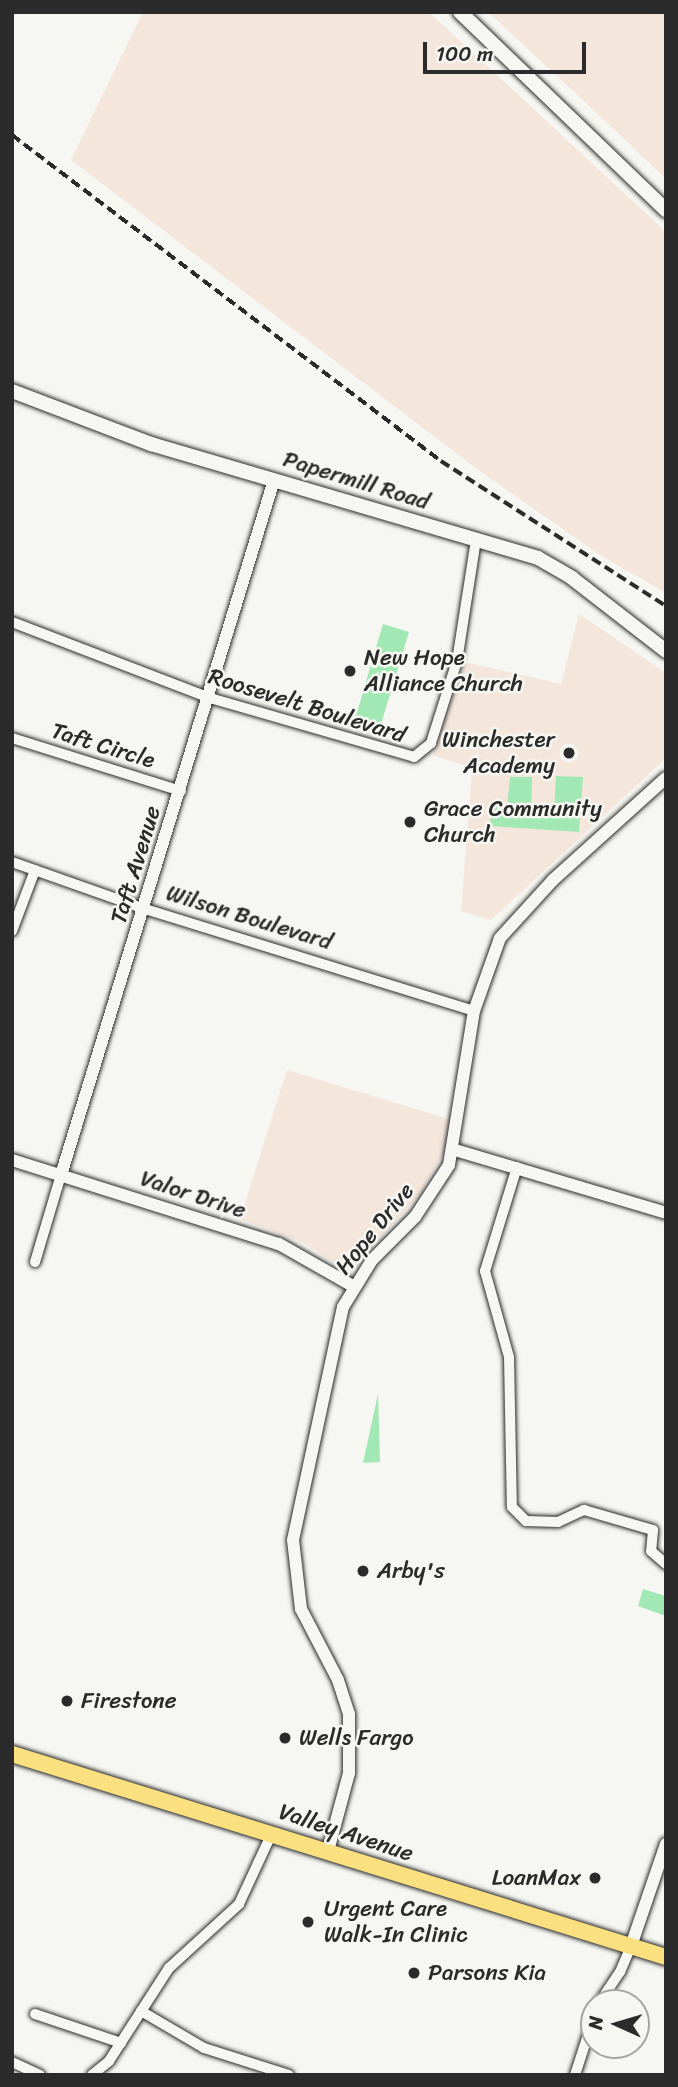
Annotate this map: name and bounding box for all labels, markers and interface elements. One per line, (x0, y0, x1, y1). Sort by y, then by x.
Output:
scale bar (426, 28, 589, 72)
text: 100 m (436, 35, 493, 73)
street label: Papermill Road (280, 446, 432, 516)
place label: New Hope Alliance Church (364, 644, 523, 698)
street label: Roosevelt Boulevard (205, 663, 409, 749)
marker: New Hope Alliance Church (342, 663, 358, 679)
street label: Taft Circle (48, 717, 158, 775)
place label: Winchester Academy (442, 726, 555, 780)
marker: Winchester Academy (561, 745, 577, 761)
place label: Grace Community Church (424, 795, 603, 849)
street label: Taft Avenue (105, 803, 167, 927)
marker: Grace Community Church (402, 814, 418, 830)
street label: Wilson Boulevard (163, 880, 335, 956)
street label: Valor Drive (137, 1165, 249, 1225)
street label: Hope Drive (330, 1178, 420, 1280)
place label: Arby's (377, 1557, 445, 1585)
marker: Arby's (355, 1563, 371, 1579)
place label: Firestone (81, 1687, 177, 1715)
marker: Firestone (59, 1693, 75, 1709)
place label: Wells Fargo (299, 1724, 414, 1752)
marker: Wells Fargo (277, 1730, 293, 1746)
street label: Valley Avenue (275, 1798, 417, 1868)
place label: LoanMax (492, 1864, 581, 1892)
marker: LoanMax (587, 1870, 603, 1886)
place label: Urgent Care Walk-In Clinic (324, 1895, 468, 1949)
marker: Urgent Care Walk-In Clinic (298, 1912, 318, 1932)
place label: Parsons Kia (428, 1959, 546, 1987)
marker: Parsons Kia (406, 1965, 422, 1981)
north arrow (580, 1989, 650, 2059)
text: N (579, 2015, 612, 2030)

